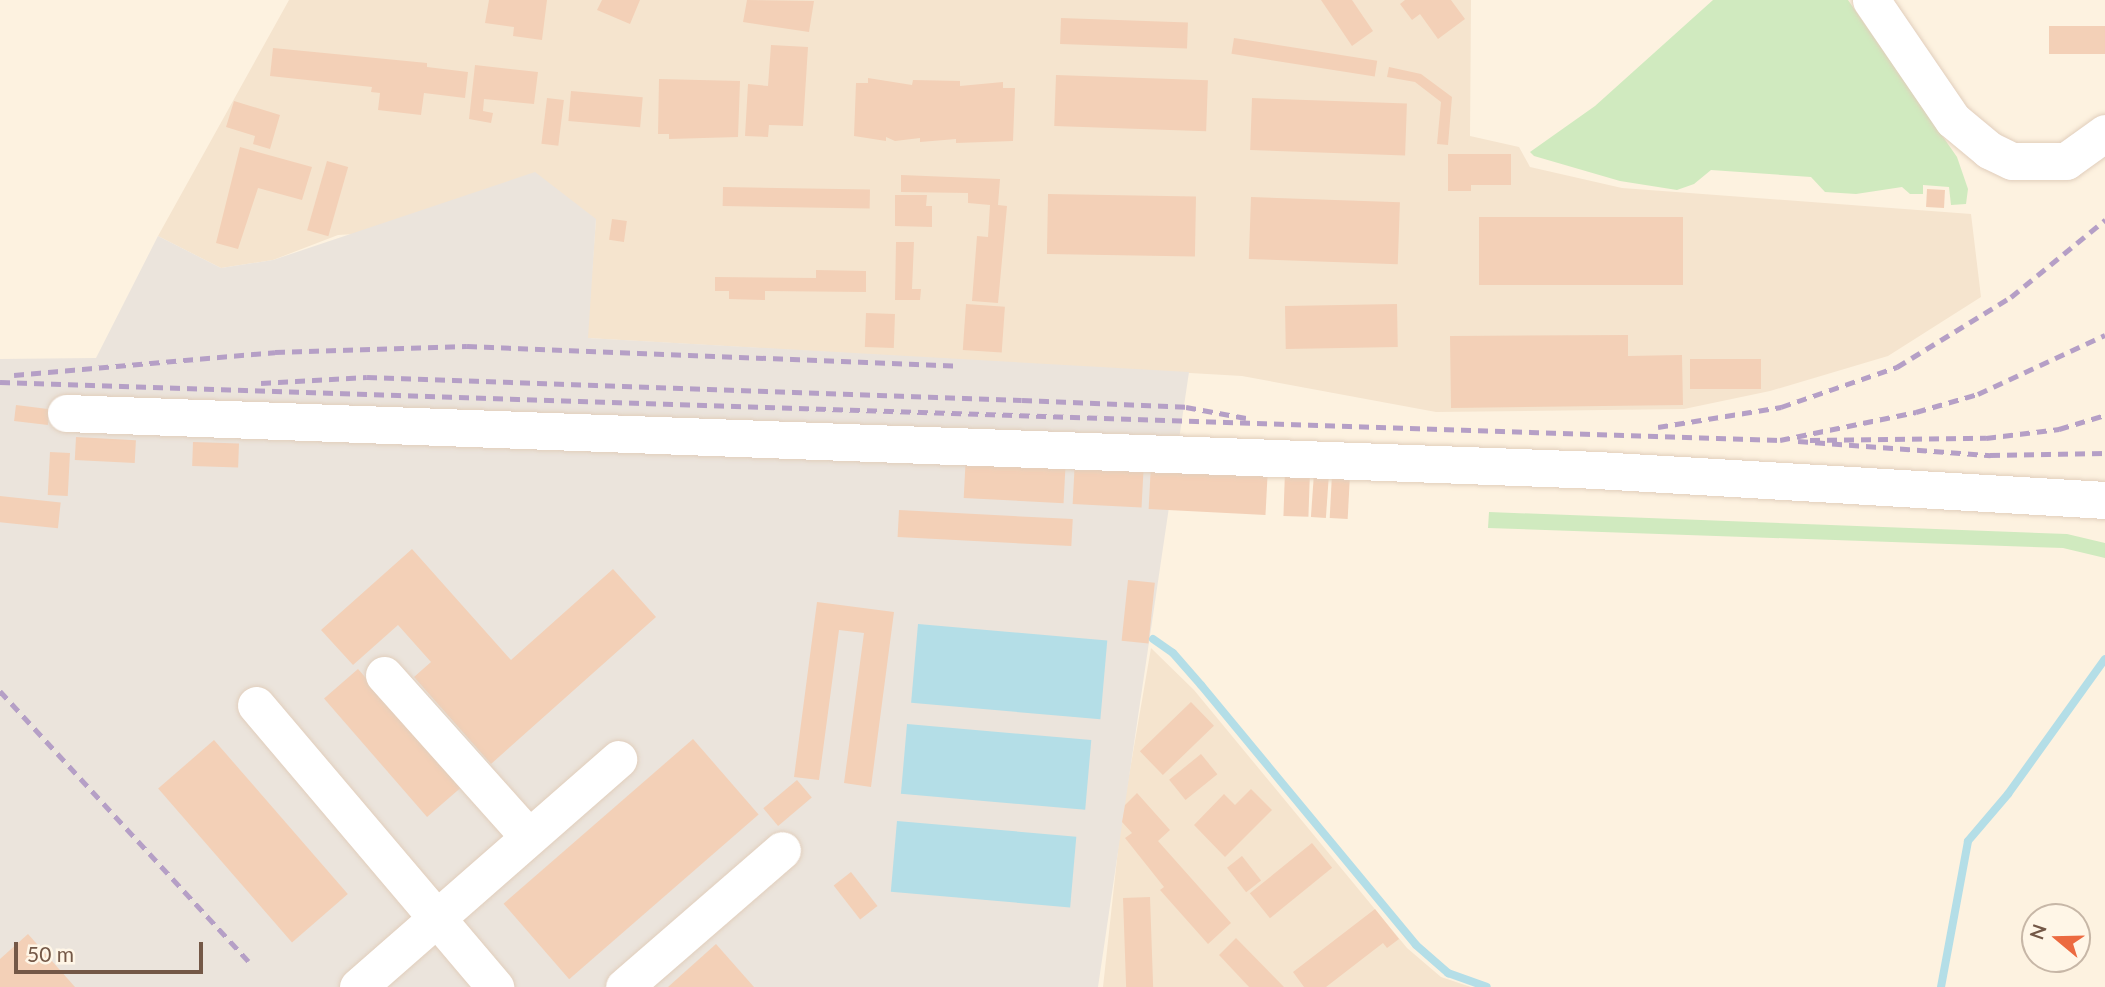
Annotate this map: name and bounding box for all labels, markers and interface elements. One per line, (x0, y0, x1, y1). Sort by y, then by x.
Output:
north arrow (2021, 903, 2091, 973)
text: N (2024, 921, 2051, 942)
scale bar (18, 928, 206, 972)
text: 50 m (27, 941, 74, 966)

